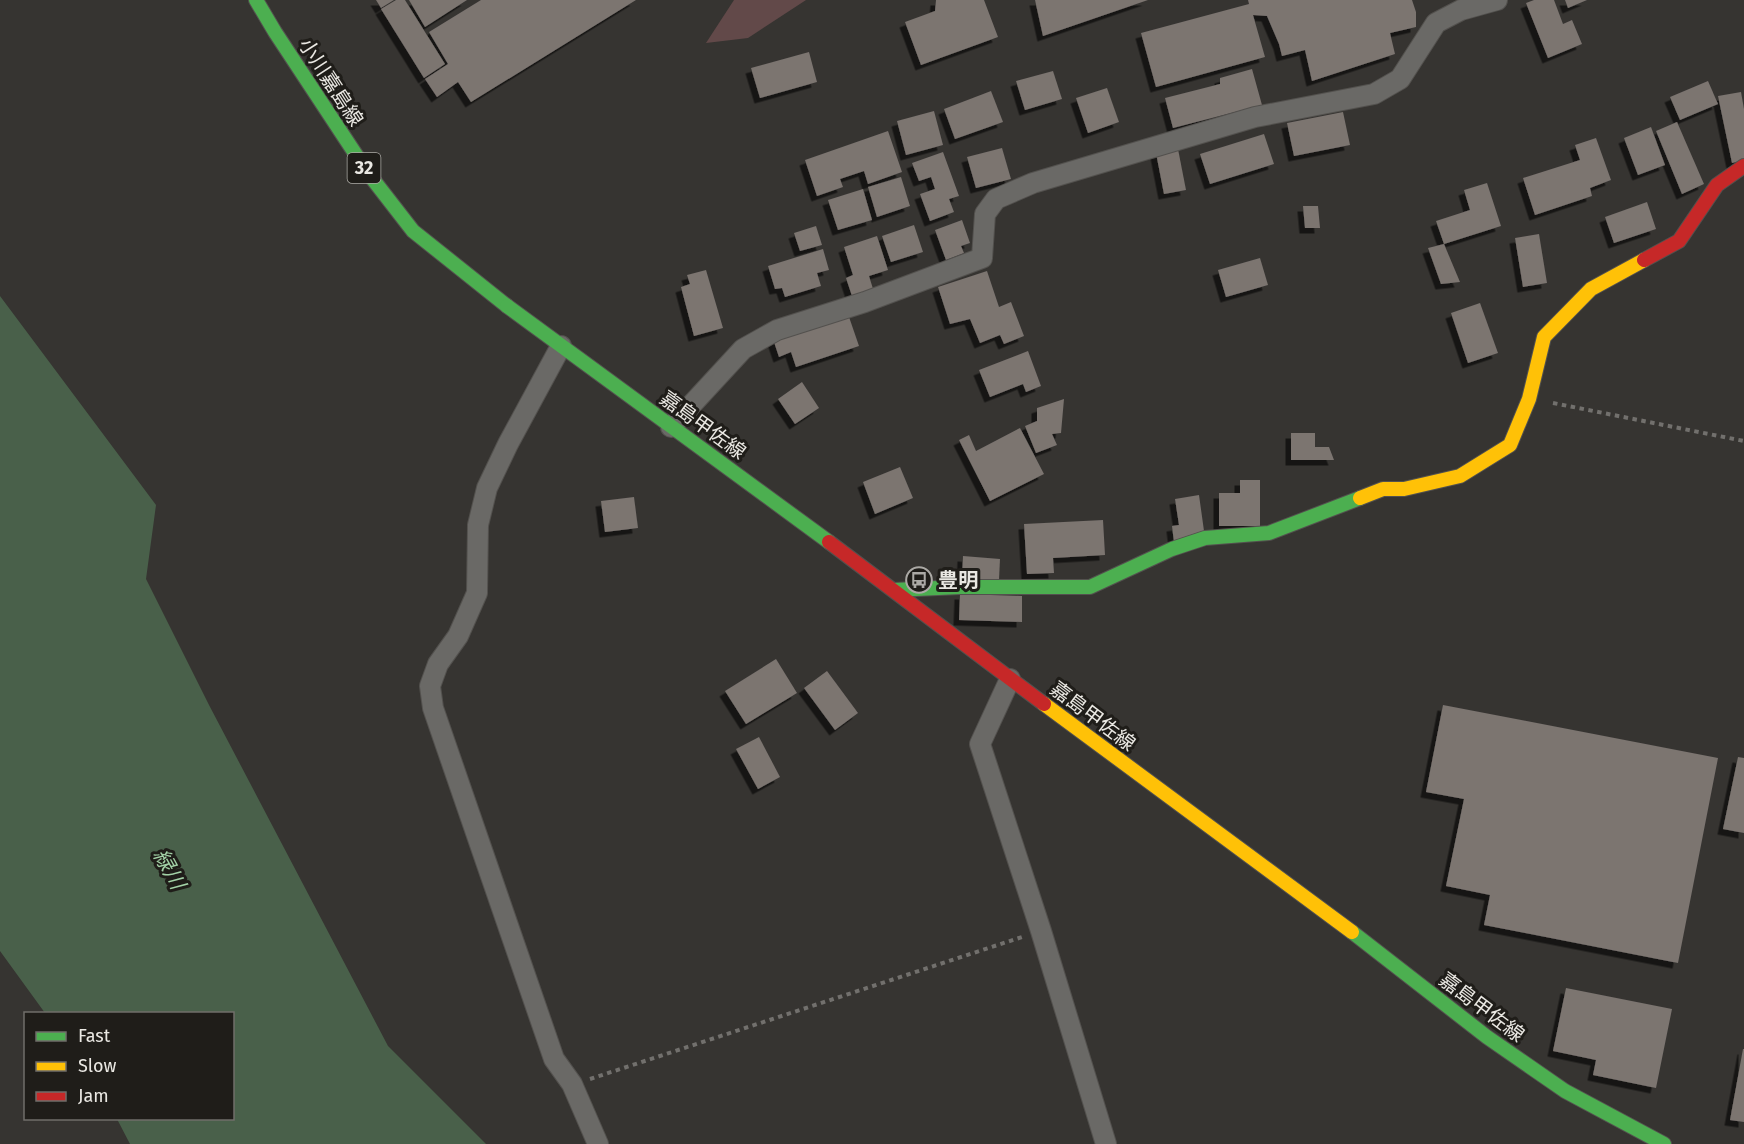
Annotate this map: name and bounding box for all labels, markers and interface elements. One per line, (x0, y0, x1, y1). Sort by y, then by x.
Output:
street label: 小川嘉島線 (294, 34, 368, 130)
road number: 32 (348, 153, 380, 183)
street label: 嘉島甲佐線 (655, 386, 751, 464)
bus stop icon: 豊明 (904, 565, 934, 595)
place label: 豊明 (938, 568, 978, 592)
street label: 嘉島甲佐線 (1046, 676, 1140, 756)
water label: 緑川 (147, 844, 192, 895)
street label: 嘉島甲佐線 (1435, 967, 1529, 1047)
legend (24, 1012, 234, 1120)
text: Fast (78, 1025, 111, 1047)
text: Slow (78, 1055, 117, 1077)
text: Jam (78, 1085, 109, 1107)

